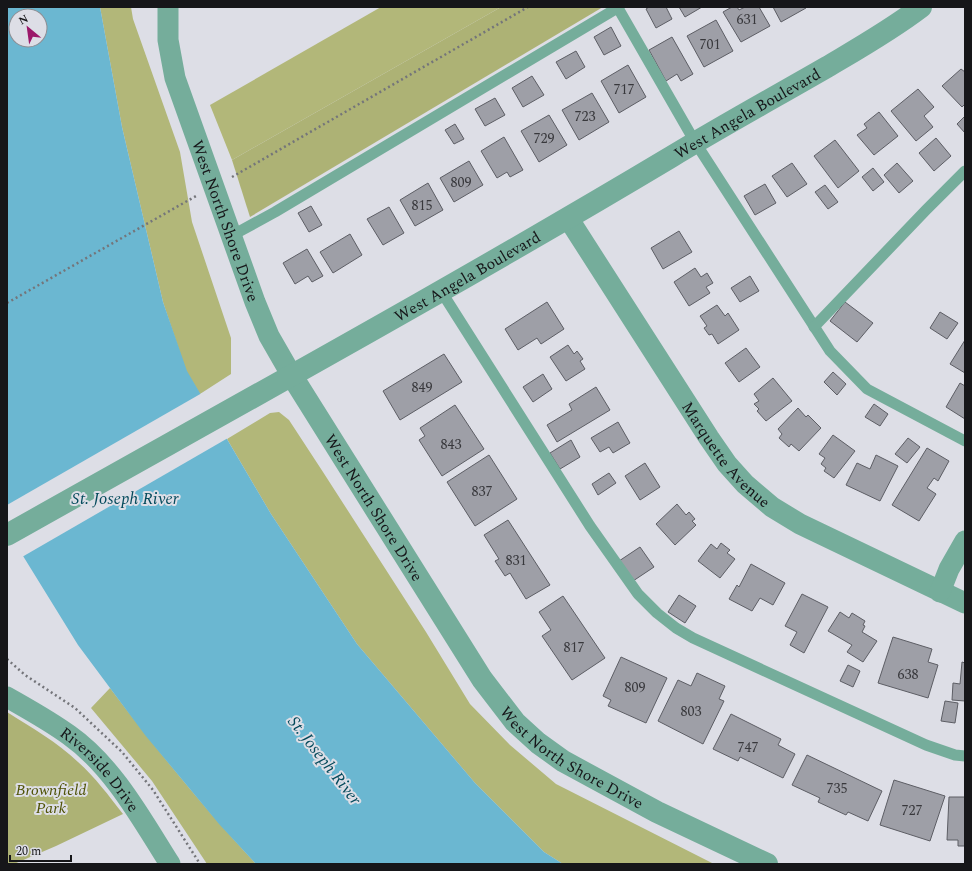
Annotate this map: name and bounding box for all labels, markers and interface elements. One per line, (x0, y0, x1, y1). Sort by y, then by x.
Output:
north arrow (8, 8, 48, 48)
house number: 631 (737, 9, 758, 30)
text: N (15, 10, 31, 29)
house number: 701 (700, 34, 721, 55)
street label: West Angela Boulevard (670, 62, 825, 165)
house number: 717 (614, 79, 635, 100)
house number: 723 (575, 106, 596, 127)
house number: 729 (534, 128, 555, 149)
street label: West North Shore Drive (185, 137, 265, 305)
house number: 809 (451, 172, 472, 193)
house number: 815 (412, 195, 433, 216)
street label: West Angela Boulevard (390, 225, 545, 328)
house number: 849 (412, 377, 433, 398)
street label: Marquette Avenue (675, 397, 776, 514)
street label: West North Shore Drive (318, 429, 429, 586)
house number: 843 (441, 434, 462, 455)
house number: 837 (472, 481, 493, 502)
water label: St. Joseph River (71, 486, 179, 512)
house number: 831 (506, 550, 527, 571)
house number: 817 (564, 637, 585, 658)
house number: 638 (898, 664, 919, 685)
house number: 809 (625, 677, 646, 698)
street label: West North Shore Drive (494, 701, 648, 815)
house number: 803 (681, 701, 702, 722)
water label: St. Joseph River (281, 710, 368, 811)
street label: Riverside Drive (55, 721, 145, 817)
house number: 747 (738, 737, 759, 758)
park label: Brownfield Park (15, 778, 87, 820)
house number: 735 (827, 778, 848, 799)
house number: 727 (902, 800, 923, 821)
scale bar (10, 837, 71, 863)
text: 20 m (16, 842, 41, 861)

